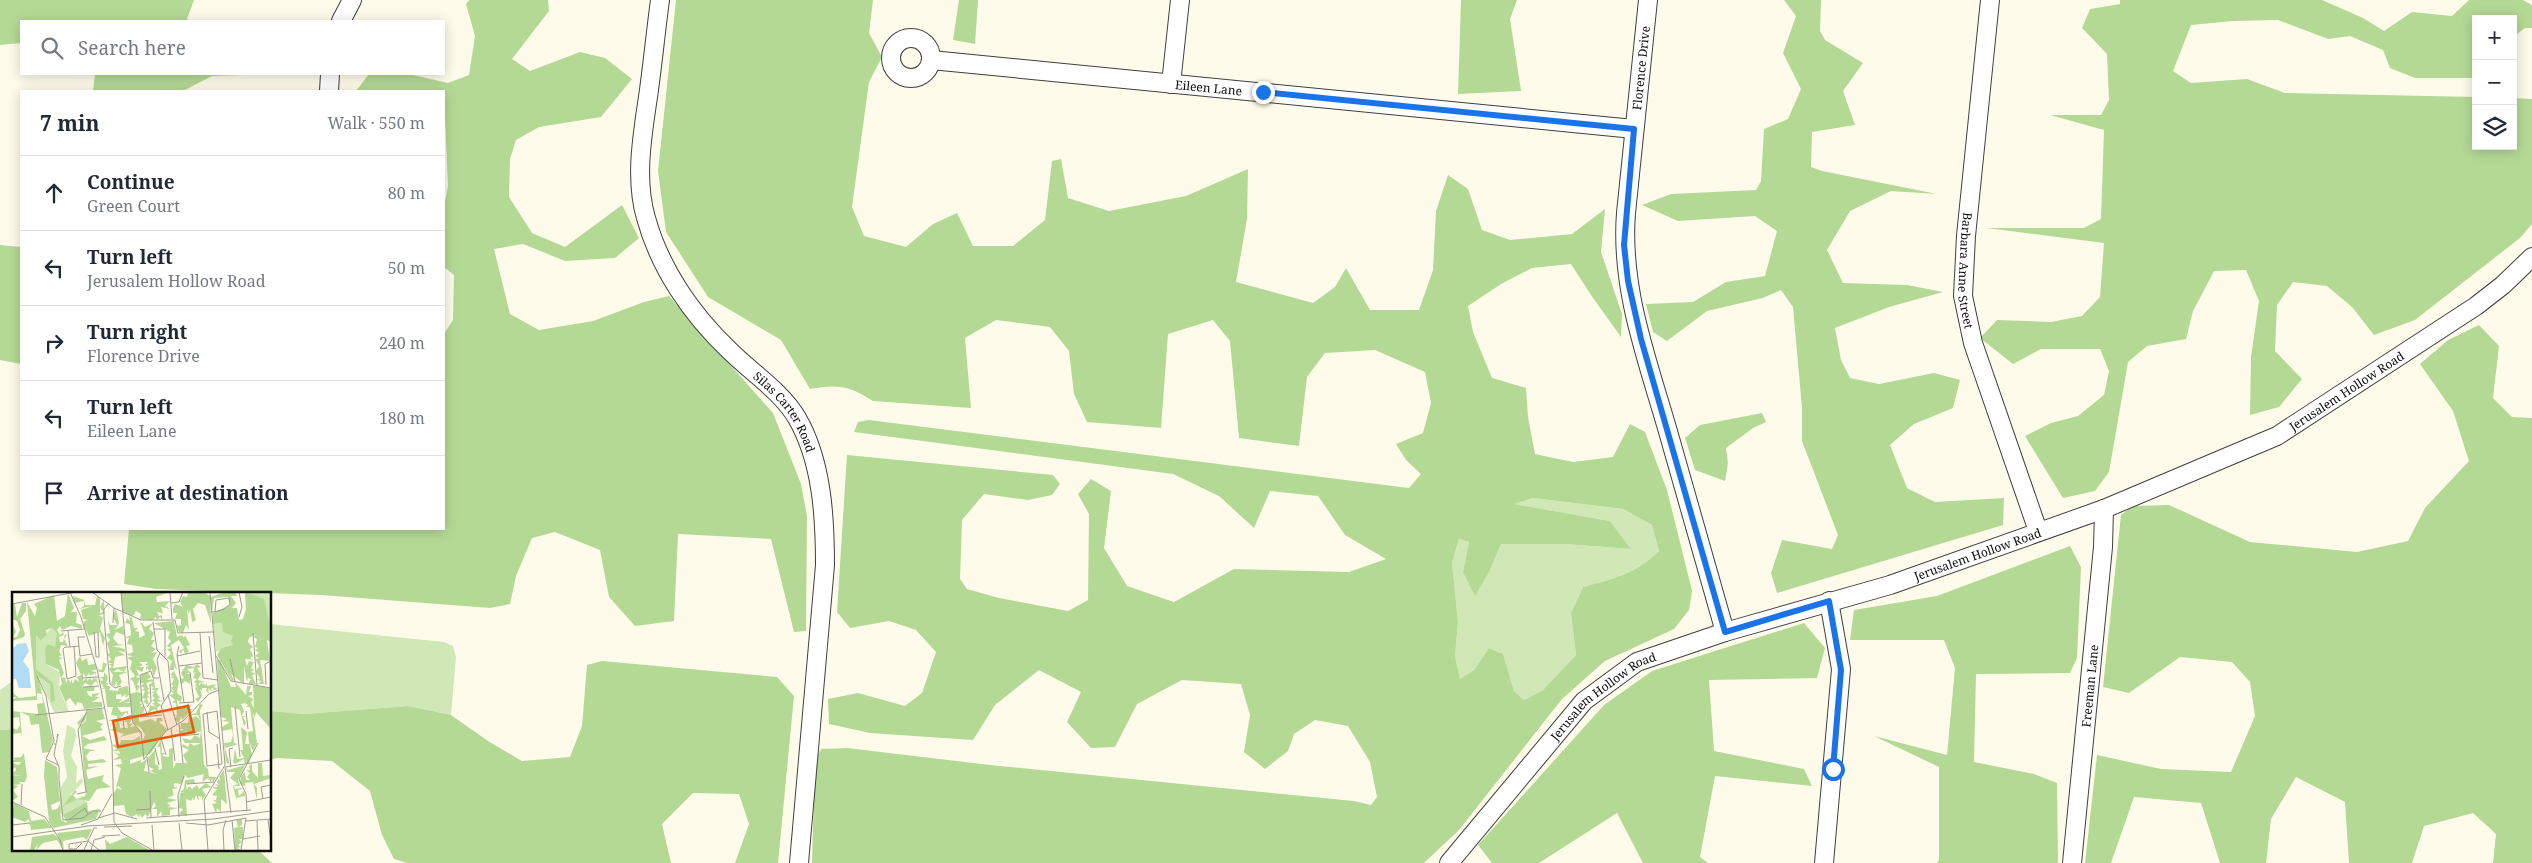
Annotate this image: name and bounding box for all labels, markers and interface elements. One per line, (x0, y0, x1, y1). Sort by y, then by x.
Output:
map controls (2472, 15, 2517, 150)
button: + (2472, 15, 2517, 60)
search box (20, 20, 445, 75)
street label: Florence Drive (1628, 25, 1654, 111)
icon: search (38, 34, 66, 62)
text: Search here (78, 35, 186, 61)
button: − (2472, 60, 2517, 105)
street label: Eileen Lane (1174, 76, 1243, 99)
route end (1252, 81, 1275, 104)
button: layers (2472, 105, 2517, 150)
text: 7 min (40, 109, 99, 137)
text: Walk · 550 m (328, 112, 425, 134)
text: Continue (87, 169, 175, 195)
icon: ahead (40, 179, 68, 207)
text: 80 m (388, 182, 425, 204)
text: Green Court (87, 195, 180, 217)
street label: Barbara Anne Street (1955, 212, 1978, 330)
text: Turn left (87, 244, 173, 270)
icon: left (40, 254, 68, 282)
text: 50 m (388, 257, 425, 279)
text: Jerusalem Hollow Road (87, 270, 266, 292)
text: Turn right (87, 319, 187, 345)
icon: right (40, 329, 68, 357)
text: 240 m (379, 332, 425, 354)
text: Florence Drive (87, 345, 200, 367)
street label: Jerusalem Hollow Road (2285, 347, 2408, 435)
street label: Silas Carter Road (750, 367, 820, 455)
text: Turn left (87, 394, 173, 420)
icon: left (40, 404, 68, 432)
text: 180 m (379, 407, 425, 429)
text: Eileen Lane (87, 420, 177, 442)
icon: arrive (40, 479, 68, 507)
text: Arrive at destination (87, 480, 289, 506)
street label: Jerusalem Hollow Road (1910, 523, 2044, 585)
inset map (12, 592, 271, 850)
street label: Freeman Lane (2077, 644, 2102, 728)
street label: Jerusalem Hollow Road (1545, 647, 1659, 745)
route start (1822, 758, 1845, 781)

